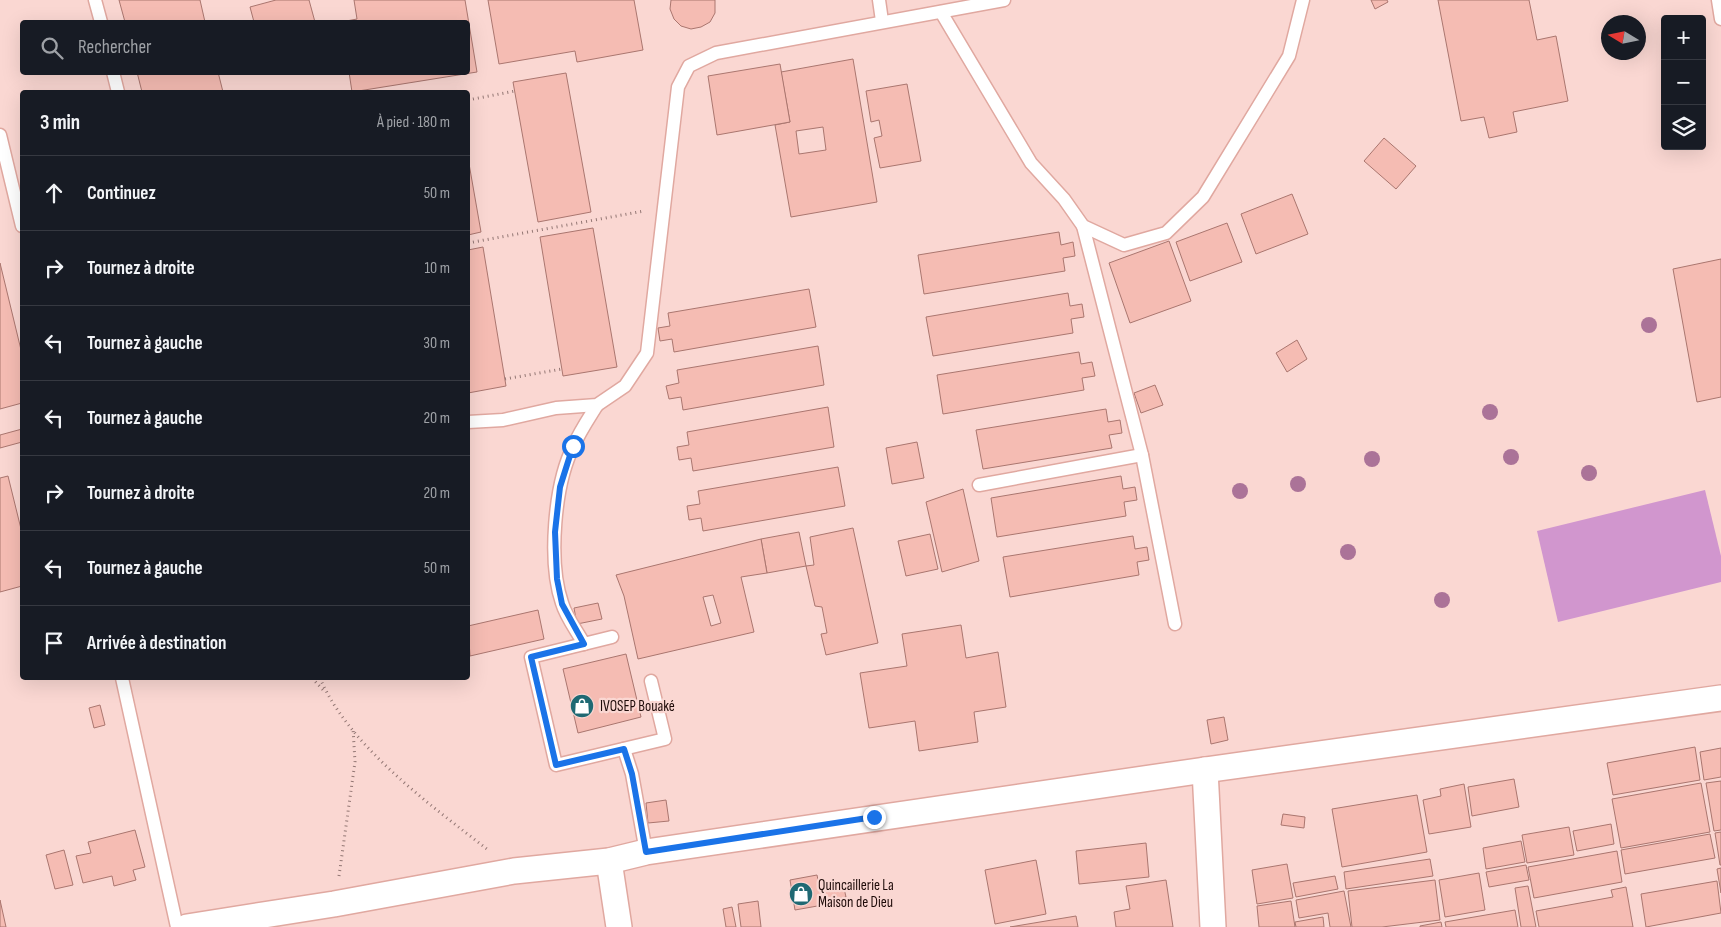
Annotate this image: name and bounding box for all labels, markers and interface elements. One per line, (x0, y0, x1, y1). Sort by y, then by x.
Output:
north arrow (1601, 15, 1646, 60)
map controls (1661, 15, 1706, 150)
button: + (1661, 15, 1706, 60)
search box (20, 20, 470, 75)
icon: search (38, 34, 66, 62)
text: Rechercher (78, 36, 152, 59)
button: − (1661, 60, 1706, 105)
button: layers (1661, 105, 1706, 150)
text: 3 min (40, 110, 80, 135)
text: À pied · 180 m (377, 113, 450, 132)
icon: ahead (40, 179, 68, 207)
text: Continuez (87, 182, 156, 205)
text: 50 m (424, 184, 450, 203)
icon: right (40, 254, 68, 282)
text: Tournez à droite (87, 257, 195, 280)
text: 10 m (424, 259, 450, 278)
icon: left (40, 329, 68, 357)
text: Tournez à gauche (87, 332, 203, 355)
text: 30 m (423, 334, 450, 353)
icon: left (40, 404, 68, 432)
text: Tournez à gauche (87, 407, 203, 430)
text: 20 m (423, 409, 450, 428)
route start (562, 435, 585, 458)
icon: right (40, 479, 68, 507)
text: Tournez à droite (87, 482, 195, 505)
text: 20 m (423, 484, 450, 503)
icon: left (40, 554, 68, 582)
text: Tournez à gauche (87, 557, 203, 580)
text: 50 m (424, 559, 450, 578)
icon: arrive (40, 629, 68, 657)
text: Arrivée à destination (87, 632, 227, 655)
shop icon: IVOSEP Bouaké (569, 693, 595, 719)
place label: IVOSEP Bouaké (600, 697, 675, 716)
route end (863, 806, 886, 829)
place label: Quincaillerie La Maison de Dieu (818, 876, 894, 912)
shop icon: Quincaillerie La Maison de Dieu (788, 881, 814, 907)

